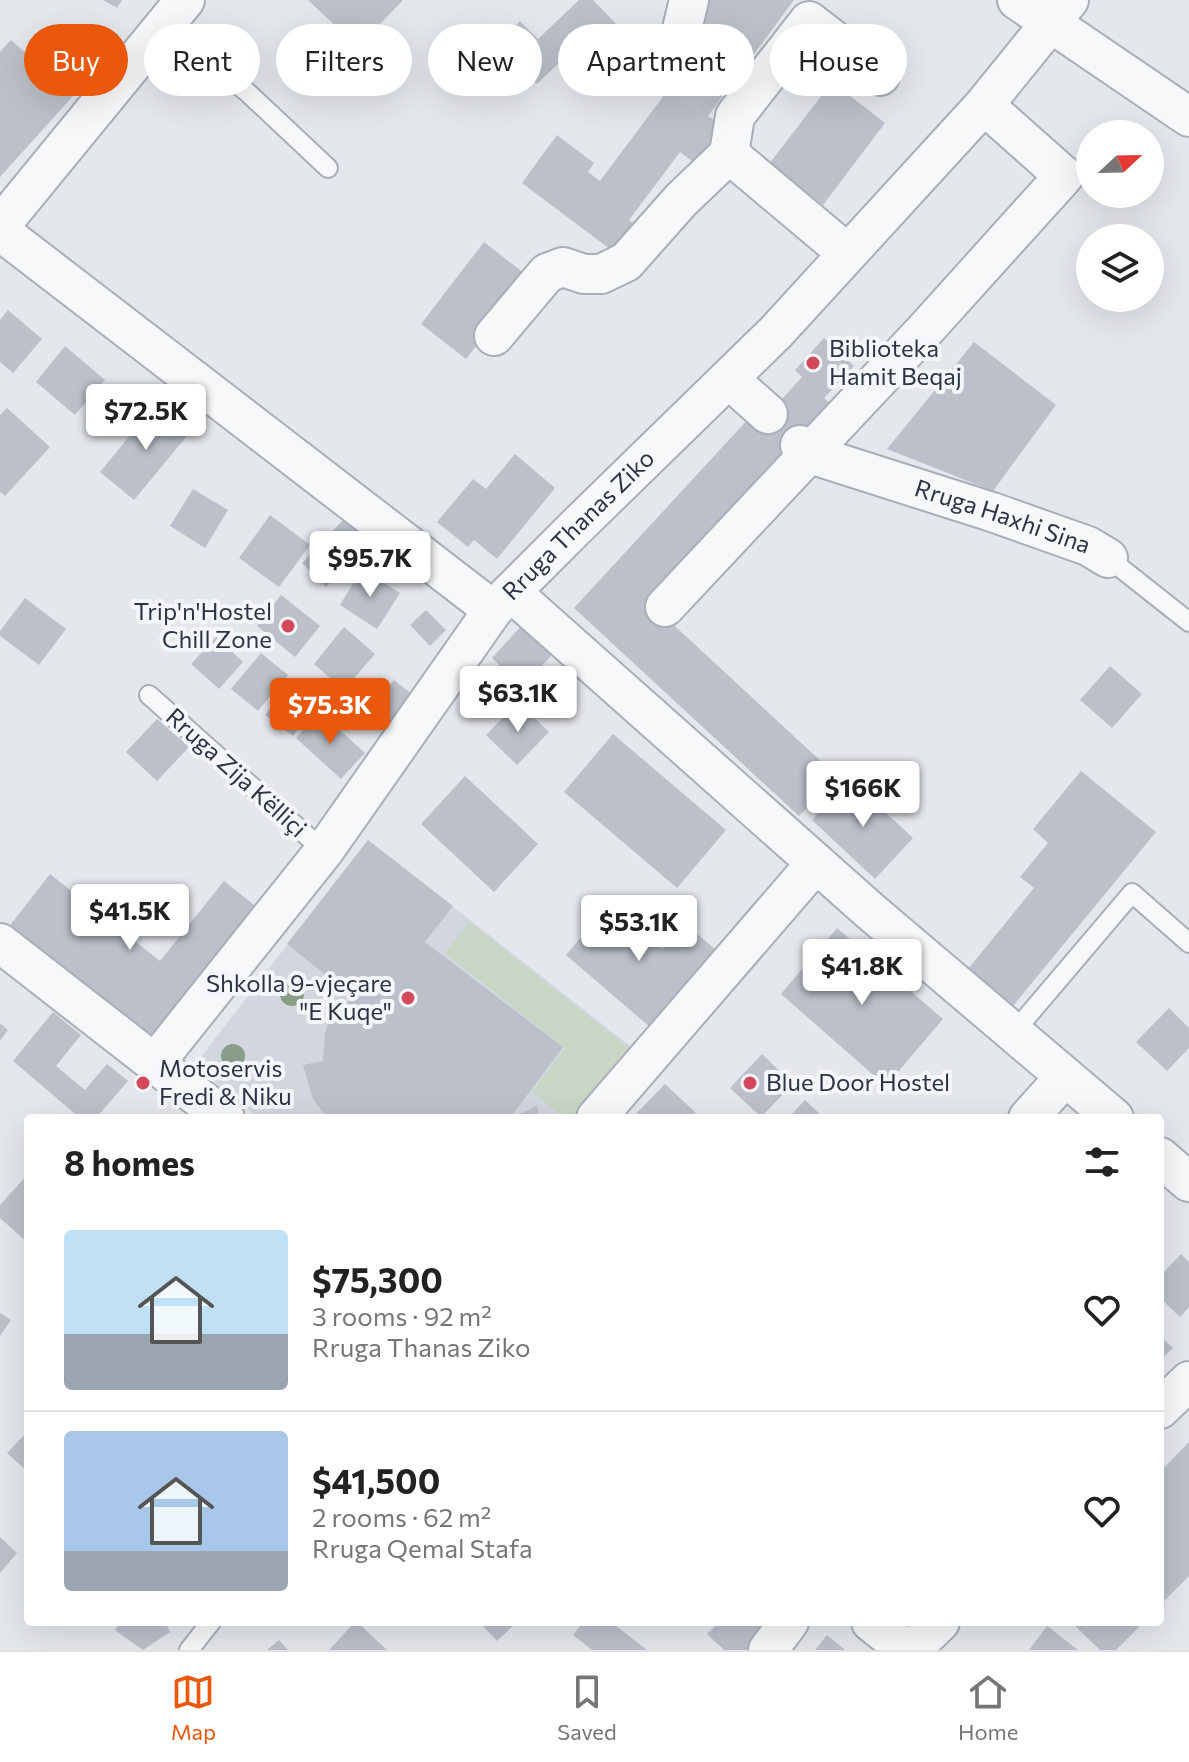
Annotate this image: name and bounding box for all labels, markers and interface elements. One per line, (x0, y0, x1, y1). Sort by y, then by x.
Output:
chip: Buy (24, 24, 128, 96)
chip: Rent (144, 24, 260, 96)
chip: Filters (276, 24, 412, 96)
chip: New (428, 24, 542, 96)
chip: Apartment (558, 24, 754, 96)
chip: House (770, 24, 907, 96)
north arrow (1076, 120, 1164, 208)
map controls (1076, 120, 1164, 312)
button: layers (1076, 224, 1164, 312)
place label: Biblioteka Hamit Beqaj (829, 333, 962, 390)
marker: Biblioteka Hamit Beqaj (804, 354, 822, 372)
pin: $72.5K (81, 384, 211, 452)
text: $72.5K (104, 394, 188, 425)
street label: Rruga Thanas Ziko (496, 443, 660, 605)
street label: Rruga Haxhi Sina (912, 472, 1095, 559)
pin: $95.7K (305, 531, 435, 599)
text: $95.7K (328, 541, 412, 572)
place label: Trip'n'Hostel Chill Zone (134, 596, 272, 653)
marker: Trip'n'Hostel Chill Zone (279, 617, 297, 635)
pin: $63.1K (453, 666, 583, 734)
text: $63.1K (478, 676, 558, 707)
pin: $75.3K (265, 678, 395, 746)
text: $75.3K (288, 688, 372, 719)
street label: Rruga Zija Këlliçi (161, 701, 313, 843)
pin: $166K (807, 761, 919, 829)
text: $166K (825, 771, 901, 802)
pin: $41.5K (65, 884, 195, 952)
text: $41.5K (89, 894, 171, 925)
pin: $53.1K (574, 895, 704, 963)
text: $53.1K (599, 905, 679, 936)
pin: $41.8K (797, 939, 927, 1007)
text: $41.8K (821, 949, 903, 980)
place label: Shkolla 9-vjeçare "E Kuqe" (206, 968, 392, 1025)
marker: Shkolla 9-vjeçare "E Kuqe" (399, 989, 417, 1007)
place label: Motoservis Fredi & Niku (159, 1053, 292, 1110)
place label: Blue Door Hostel (766, 1067, 950, 1096)
marker: Motoservis Fredi & Niku (134, 1074, 152, 1092)
marker: Blue Door Hostel (741, 1074, 759, 1092)
icon: filters (1080, 1140, 1124, 1184)
text: 8 homes (64, 1141, 195, 1183)
text: $75,300 (312, 1258, 443, 1300)
icon: home (128, 1262, 224, 1358)
icon: heart (1080, 1288, 1124, 1332)
text: 3 rooms · 92 m² (312, 1300, 492, 1331)
text: Rruga Thanas Ziko (312, 1331, 530, 1362)
text: $41,500 (312, 1459, 440, 1501)
icon: home (128, 1463, 224, 1559)
icon: heart (1080, 1489, 1124, 1533)
text: 2 rooms · 62 m² (312, 1501, 491, 1532)
text: Rruga Qemal Stafa (312, 1532, 533, 1563)
tab: Map (171, 1670, 216, 1745)
tab: Saved (557, 1670, 617, 1745)
tab: Home (958, 1670, 1018, 1745)

